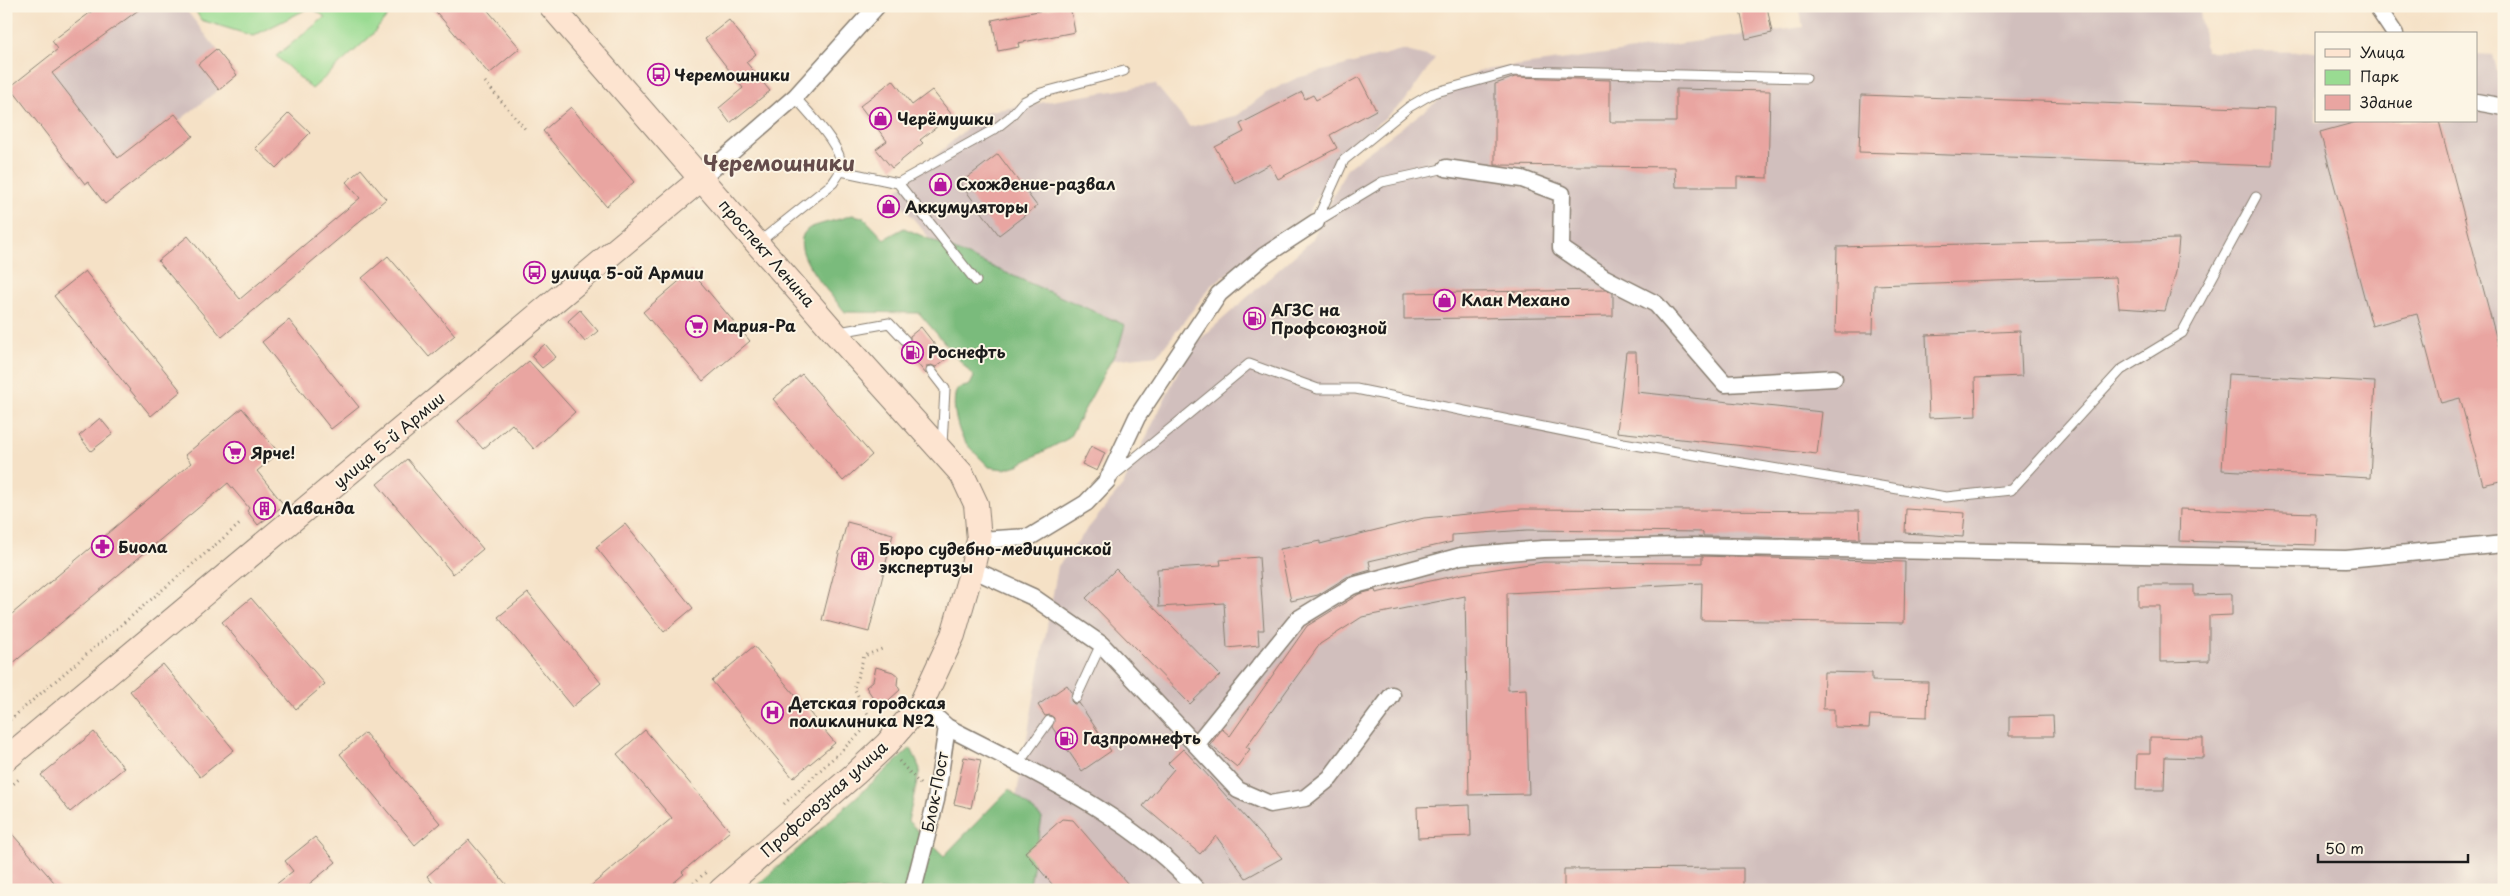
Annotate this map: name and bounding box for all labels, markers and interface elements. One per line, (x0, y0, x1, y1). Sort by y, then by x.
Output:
legend (2315, 32, 2478, 122)
text: Улица (2360, 40, 2405, 63)
place label: Черемошники (674, 62, 790, 86)
bus stop icon: Черемошники (646, 63, 670, 87)
text: Парк (2360, 64, 2399, 87)
text: Здание (2360, 90, 2413, 113)
place label: Черёмушки (897, 106, 994, 130)
shop icon: Черёмушки (869, 107, 893, 131)
district label: Черемошники (703, 146, 855, 178)
place label: Схождение-развал (956, 171, 1115, 195)
shop icon: Схождение-развал (928, 172, 952, 196)
street label: проспект Ленина (714, 193, 822, 312)
place label: Аккумуляторы (905, 194, 1028, 218)
shop icon: Аккумуляторы (877, 195, 901, 219)
place label: улица 5-ой Армии (551, 260, 704, 284)
bus stop icon: улица 5-ой Армии (523, 261, 547, 285)
place label: Клан Механо (1461, 287, 1570, 311)
shop icon: Клан Механо (1433, 288, 1457, 312)
place label: АГЗС на Профсоюзной (1271, 297, 1387, 339)
fuel station icon: АГЗС на Профсоюзной (1243, 307, 1267, 331)
place label: Мария-Ра (713, 313, 796, 337)
supermarket icon: Мария-Ра (685, 314, 709, 338)
place label: Роснефть (928, 339, 1006, 363)
fuel station icon: Роснефть (900, 340, 924, 364)
street label: улица 5-й Армии (327, 385, 449, 493)
place label: Ярче! (250, 440, 295, 464)
supermarket icon: Ярче! (223, 441, 247, 465)
place label: Лаванда (281, 495, 355, 519)
building icon: Лаванда (253, 496, 277, 520)
place label: Биола (118, 534, 168, 558)
pharmacy icon: Биола (90, 535, 114, 559)
place label: Бюро судебно-медицинской экспертизы (879, 536, 1112, 578)
building icon: Бюро судебно-медицинской экспертизы (851, 546, 875, 570)
place label: Детская городская поликлиника №2 (788, 690, 946, 732)
hospital icon: Детская городская поликлиника №2 (761, 700, 785, 724)
place label: Газпромнефть (1083, 725, 1201, 749)
fuel station icon: Газпромнефть (1055, 726, 1079, 750)
street label: Профсоюзная улица (755, 735, 892, 862)
street label: Блок-Пост (914, 749, 954, 834)
scale bar (2318, 831, 2468, 863)
text: 50 m (2325, 836, 2364, 859)

